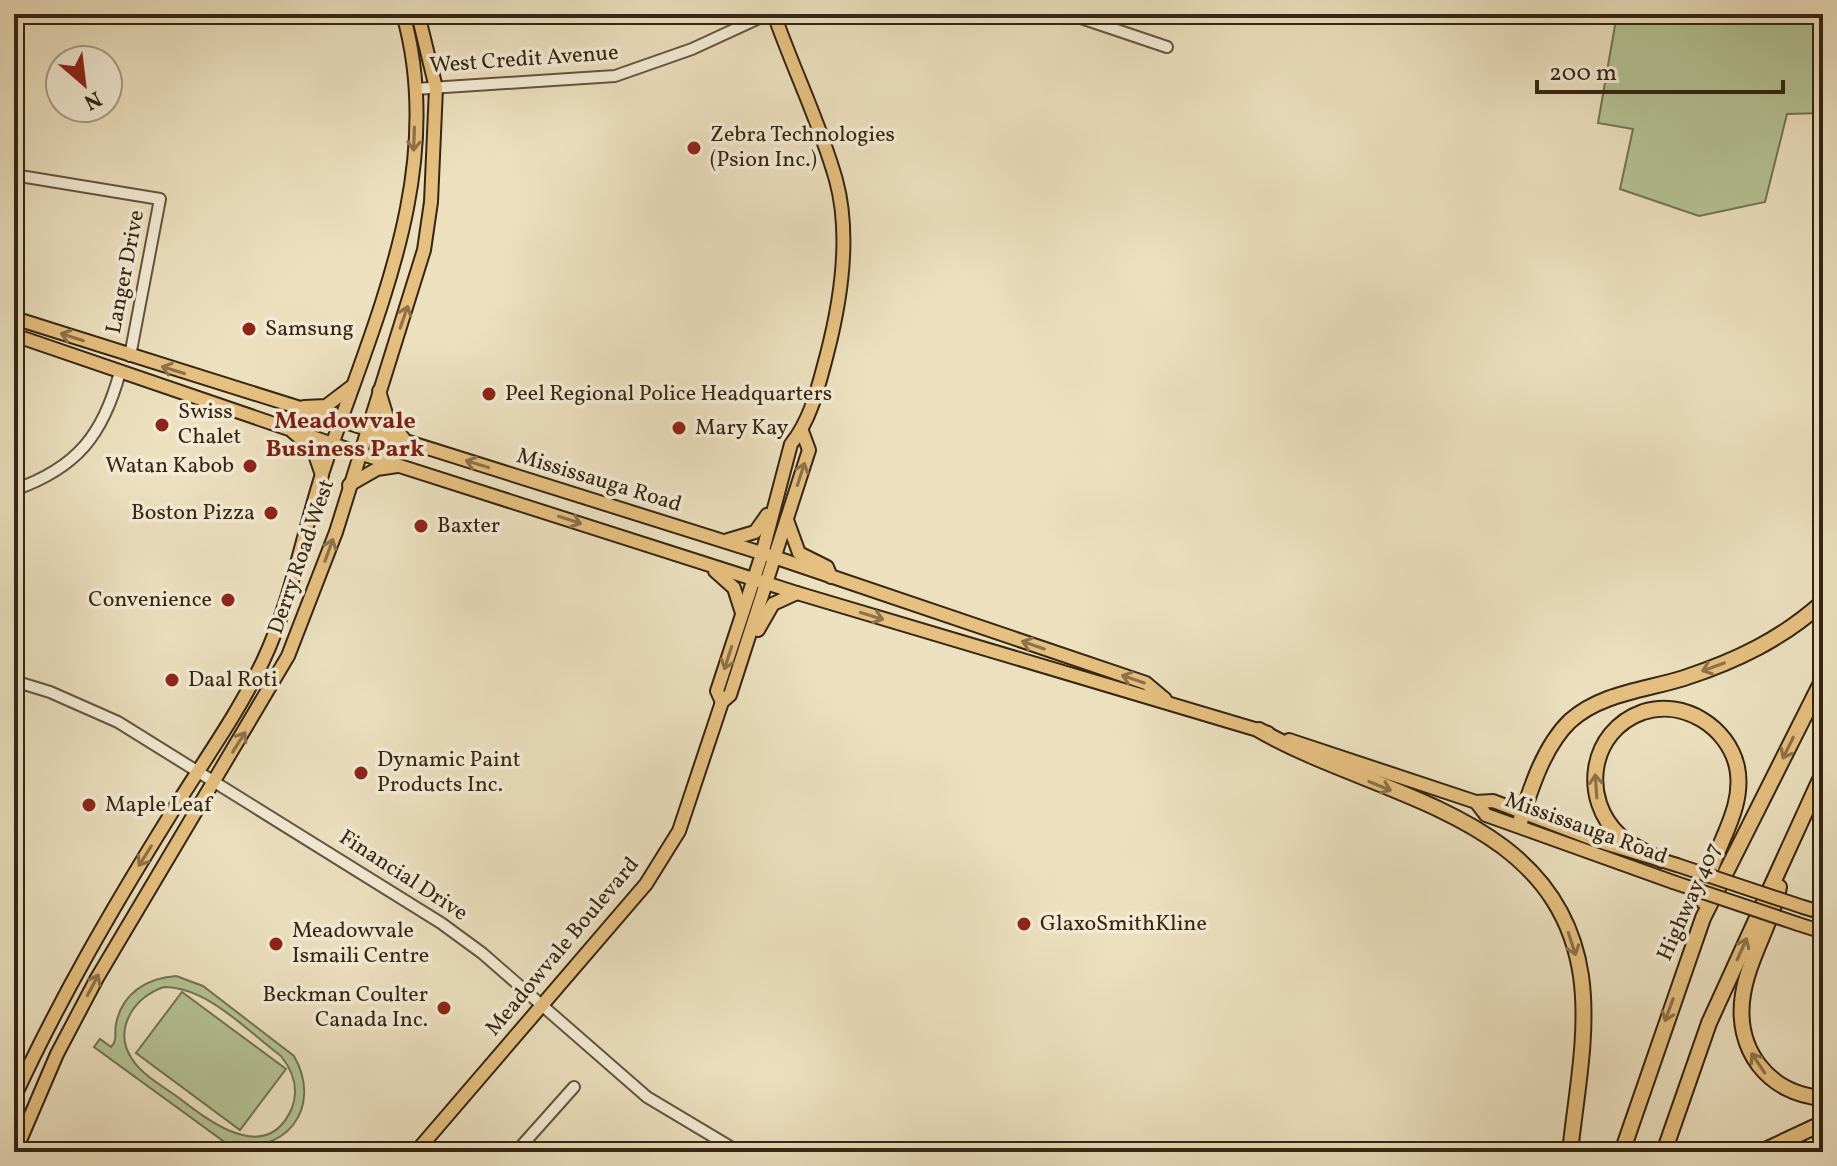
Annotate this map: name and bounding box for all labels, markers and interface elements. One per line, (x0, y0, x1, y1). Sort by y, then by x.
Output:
street label: West Credit Avenue (428, 38, 620, 82)
north arrow (44, 44, 124, 124)
scale bar (1537, 44, 1783, 94)
text: 200 m (1549, 57, 1617, 91)
text: N (78, 82, 107, 117)
place label: Zebra Technologies (Psion Inc.) (710, 120, 895, 176)
one-way arrow (407, 125, 422, 152)
marker: Zebra Technologies (Psion Inc.) (685, 139, 703, 157)
street label: Langer Drive (99, 207, 153, 337)
one-way arrow (398, 305, 413, 330)
place label: Samsung (265, 314, 354, 345)
marker: Samsung (240, 320, 258, 338)
one-way arrow (60, 329, 86, 344)
one-way arrow (161, 361, 186, 376)
place label: Peel Regional Police Headquarters (505, 379, 832, 410)
marker: Peel Regional Police Headquarters (480, 385, 498, 403)
place label: Swiss Chalet (178, 397, 241, 453)
district label: Meadowvale Business Park (265, 405, 425, 467)
place label: Mary Kay (695, 413, 789, 444)
marker: Swiss Chalet (153, 416, 171, 434)
marker: Mary Kay (670, 419, 688, 437)
street label: Mississauga Road (513, 441, 685, 521)
place label: Watan Kabob (105, 451, 234, 482)
one-way arrow (464, 456, 490, 471)
marker: Watan Kabob (241, 457, 259, 475)
one-way arrow (794, 462, 809, 487)
street label: Derry Road West (261, 475, 343, 639)
place label: Boston Pizza (131, 498, 255, 529)
marker: Boston Pizza (262, 504, 280, 522)
place label: Baxter (437, 511, 500, 542)
one-way arrow (558, 513, 583, 528)
marker: Baxter (412, 517, 430, 535)
one-way arrow (323, 539, 337, 563)
place label: Convenience (88, 585, 212, 616)
marker: Convenience (219, 591, 237, 609)
one-way arrow (859, 610, 884, 624)
one-way arrow (1021, 637, 1046, 652)
one-way arrow (720, 645, 734, 670)
one-way arrow (1701, 661, 1726, 676)
place label: Daal Roti (188, 665, 278, 696)
marker: Daal Roti (163, 671, 181, 689)
one-way arrow (1121, 671, 1146, 686)
one-way arrow (230, 732, 247, 754)
one-way arrow (1779, 736, 1795, 760)
place label: Dynamic Paint Products Inc. (377, 745, 521, 801)
marker: Dynamic Paint Products Inc. (352, 764, 370, 782)
one-way arrow (1588, 773, 1603, 800)
one-way arrow (1367, 780, 1392, 794)
street label: Mississauga Road (1500, 785, 1672, 873)
place label: Maple Leaf (105, 790, 214, 821)
marker: Maple Leaf (80, 796, 98, 814)
street label: Financial Drive (333, 823, 473, 929)
street label: Highway 407 (1650, 838, 1730, 966)
one-way arrow (137, 844, 153, 867)
street label: Meadowvale Boulevard (479, 851, 647, 1043)
place label: GlaxoSmithKline (1040, 909, 1207, 940)
marker: GlaxoSmithKline (1015, 915, 1033, 933)
place label: Meadowvale Ismaili Centre (292, 916, 429, 972)
one-way arrow (1566, 931, 1580, 956)
marker: Meadowvale Ismaili Centre (267, 935, 285, 953)
one-way arrow (1736, 937, 1751, 962)
one-way arrow (86, 974, 102, 997)
place label: Beckman Coulter Canada Inc. (262, 980, 428, 1036)
one-way arrow (1661, 997, 1675, 1022)
marker: Beckman Coulter Canada Inc. (435, 999, 453, 1017)
one-way arrow (1749, 1053, 1766, 1075)

